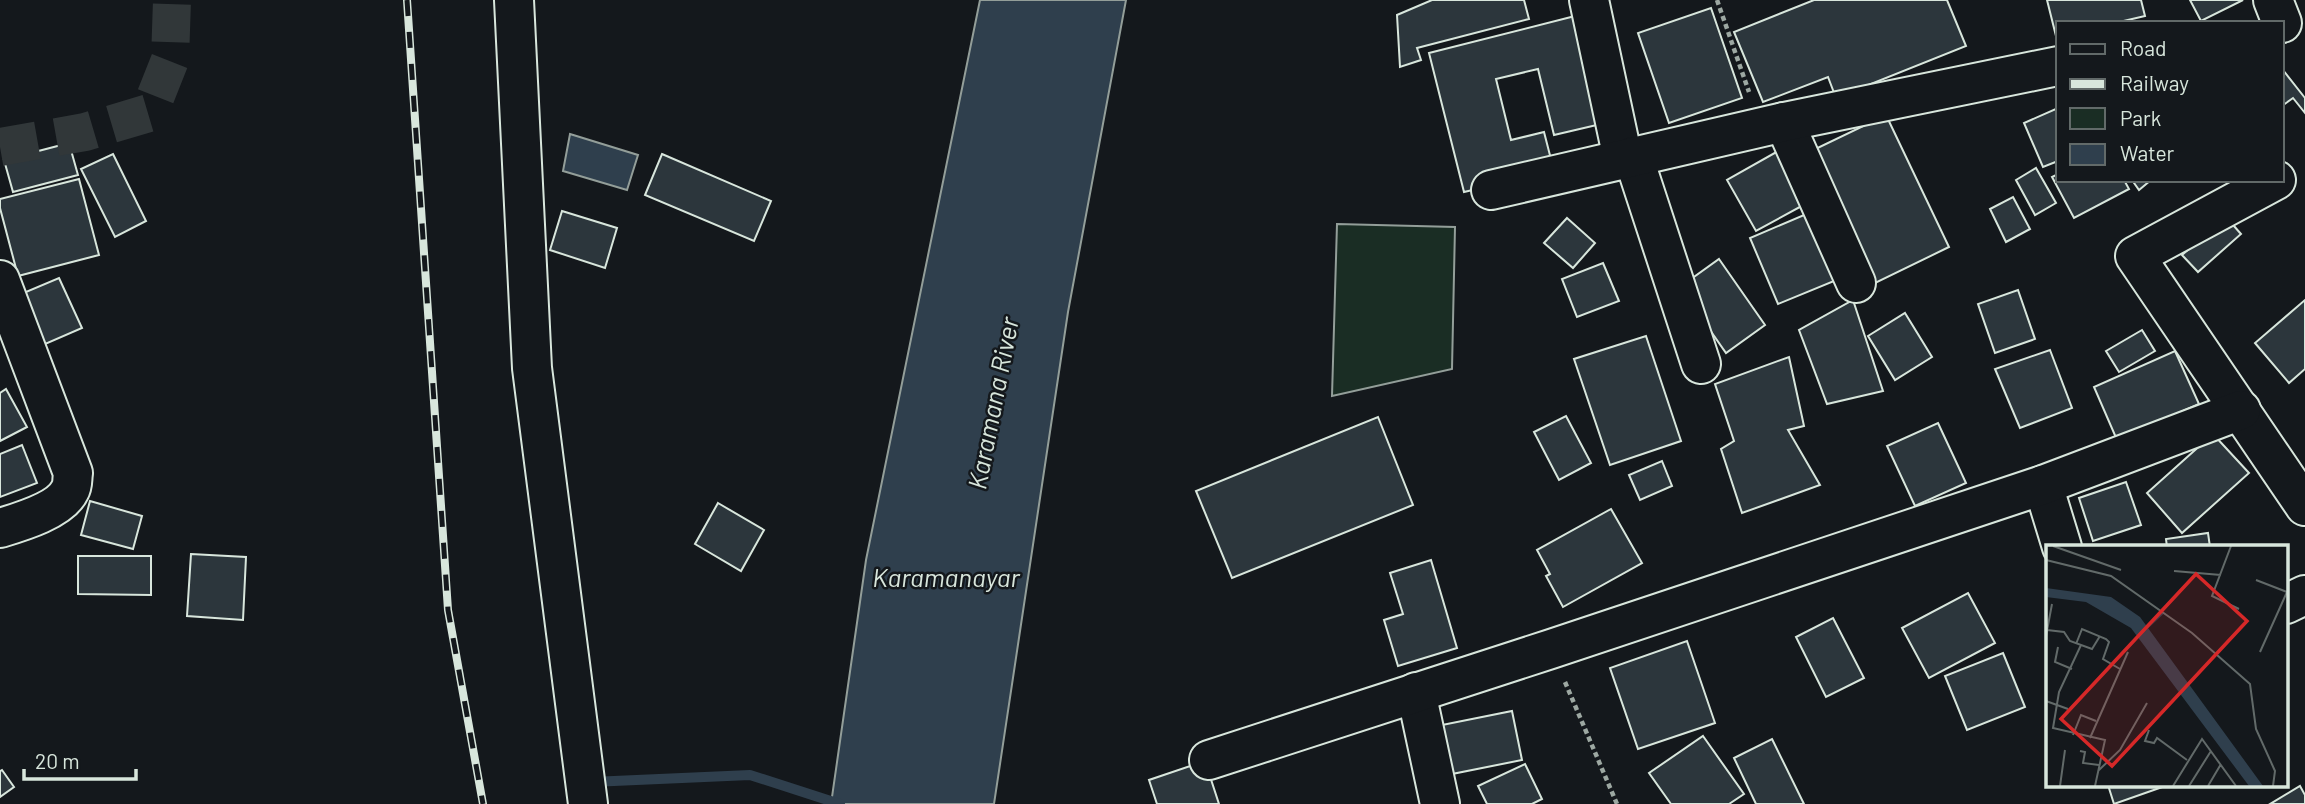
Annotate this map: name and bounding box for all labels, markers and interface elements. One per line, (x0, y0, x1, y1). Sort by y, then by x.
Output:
legend (2056, 21, 2284, 182)
text: Road (2120, 35, 2166, 60)
text: Railway (2120, 70, 2189, 95)
text: Park (2120, 105, 2161, 130)
text: Water (2120, 140, 2175, 165)
water label: Karamana River (960, 314, 1024, 492)
inset map (2046, 545, 2288, 786)
water label: Karamanayar (872, 561, 1021, 592)
scale bar (24, 738, 136, 782)
text: 20 m (35, 748, 80, 773)

